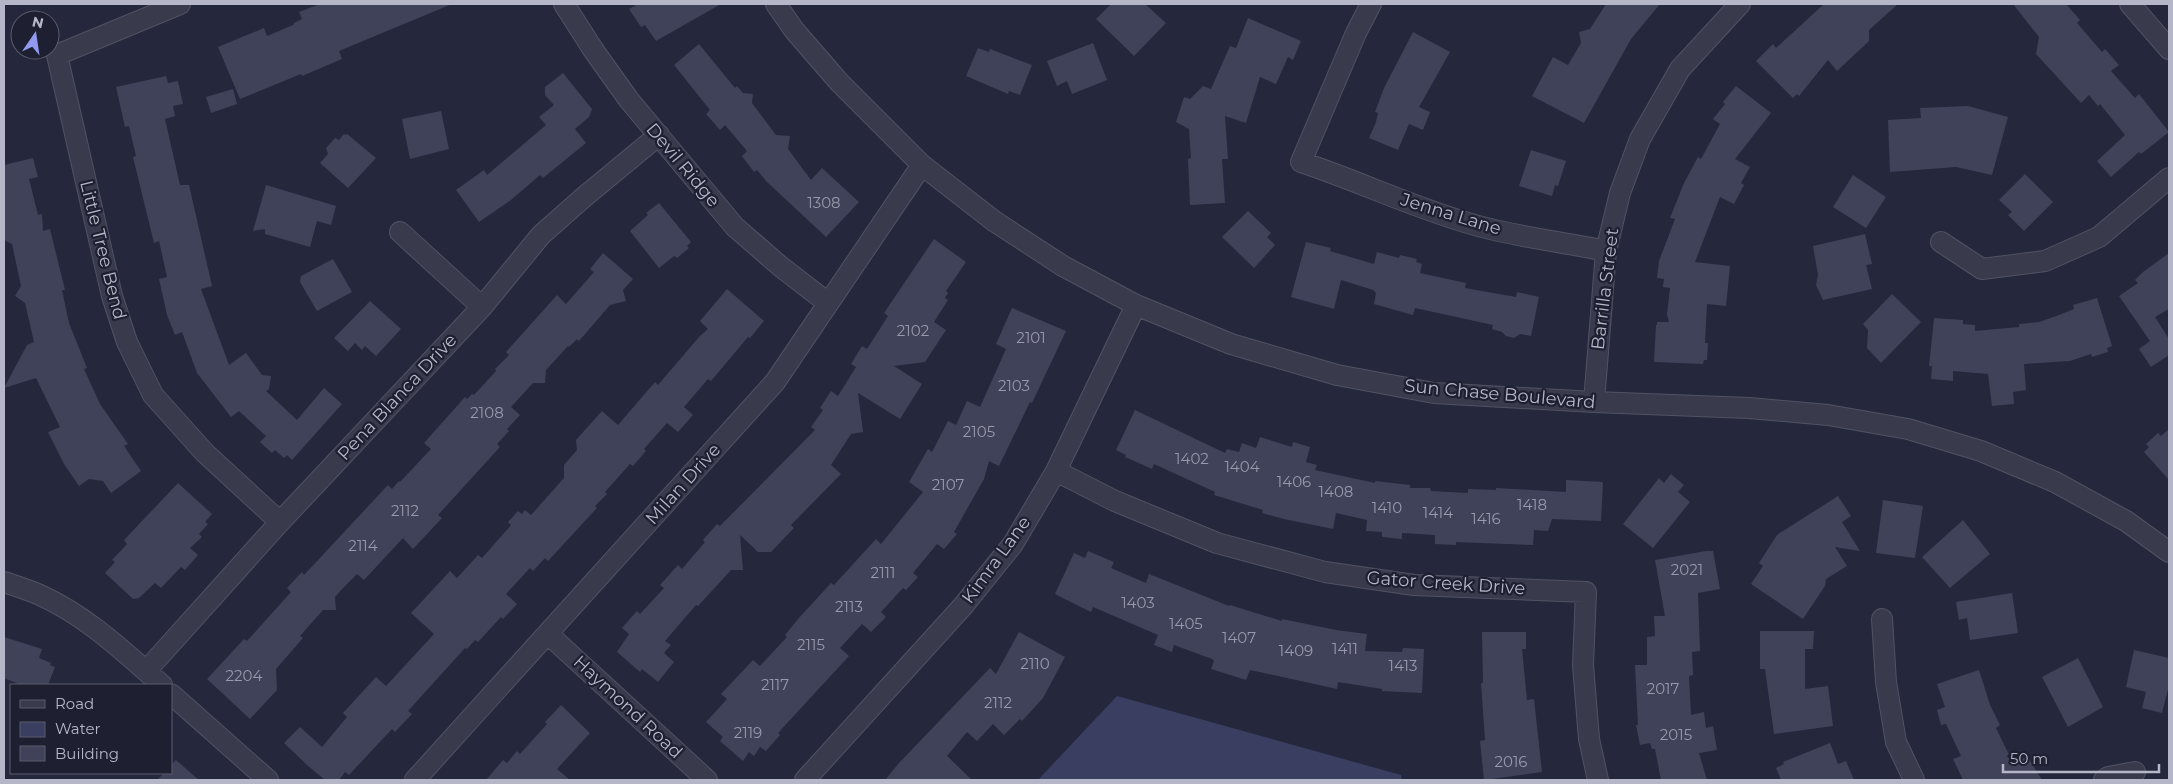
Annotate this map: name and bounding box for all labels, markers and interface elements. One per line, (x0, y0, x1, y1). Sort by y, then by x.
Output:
north arrow (10, 10, 60, 60)
text: N (30, 12, 45, 32)
street label: Devil Ridge (641, 118, 725, 212)
street label: Little Tree Bend (75, 178, 131, 322)
street label: Jenna Lane (1397, 188, 1504, 240)
house number: 1308 (807, 193, 841, 212)
street label: Barrilla Street (1587, 227, 1623, 351)
house number: 2102 (897, 321, 929, 340)
house number: 2101 (1016, 328, 1046, 347)
street label: Pena Blanca Drive (333, 329, 461, 465)
street label: Sun Chase Boulevard (1404, 375, 1596, 413)
house number: 2103 (998, 376, 1030, 395)
house number: 2108 (470, 403, 504, 422)
house number: 2105 (963, 422, 995, 441)
street label: Milan Drive (641, 439, 725, 529)
house number: 1402 (1175, 449, 1209, 468)
house number: 1404 (1224, 457, 1260, 476)
house number: 1406 (1277, 472, 1311, 491)
house number: 2107 (932, 475, 964, 494)
house number: 1408 (1319, 482, 1353, 501)
house number: 1418 (1517, 495, 1547, 514)
house number: 1410 (1372, 498, 1402, 517)
house number: 2112 (391, 501, 419, 520)
house number: 1414 (1423, 503, 1453, 522)
house number: 1416 (1471, 509, 1501, 528)
street label: Kimra Lane (957, 512, 1035, 608)
house number: 2114 (348, 536, 378, 555)
house number: 2021 (1671, 560, 1703, 579)
house number: 2111 (871, 563, 895, 582)
street label: Gator Creek Drive (1366, 566, 1526, 600)
house number: 1403 (1121, 593, 1155, 612)
house number: 2113 (835, 597, 863, 616)
house number: 1405 (1169, 614, 1203, 633)
house number: 1407 (1222, 628, 1256, 647)
house number: 2115 (797, 635, 825, 654)
house number: 1411 (1332, 639, 1358, 658)
house number: 1409 (1279, 641, 1313, 660)
street label: Haymond Road (569, 651, 687, 763)
house number: 2110 (1020, 654, 1050, 673)
house number: 1413 (1389, 656, 1417, 675)
house number: 2204 (226, 666, 263, 685)
house number: 2117 (761, 675, 789, 694)
house number: 2017 (1647, 679, 1679, 698)
legend (10, 684, 172, 774)
house number: 2112 (984, 693, 1012, 712)
text: Road (55, 694, 94, 713)
text: Water (55, 719, 101, 738)
house number: 2119 (734, 723, 762, 742)
house number: 2015 (1660, 725, 1692, 744)
scale bar (2003, 742, 2159, 774)
text: Building (55, 744, 119, 763)
text: 50 m (2010, 749, 2048, 768)
house number: 2016 (1495, 752, 1527, 771)

